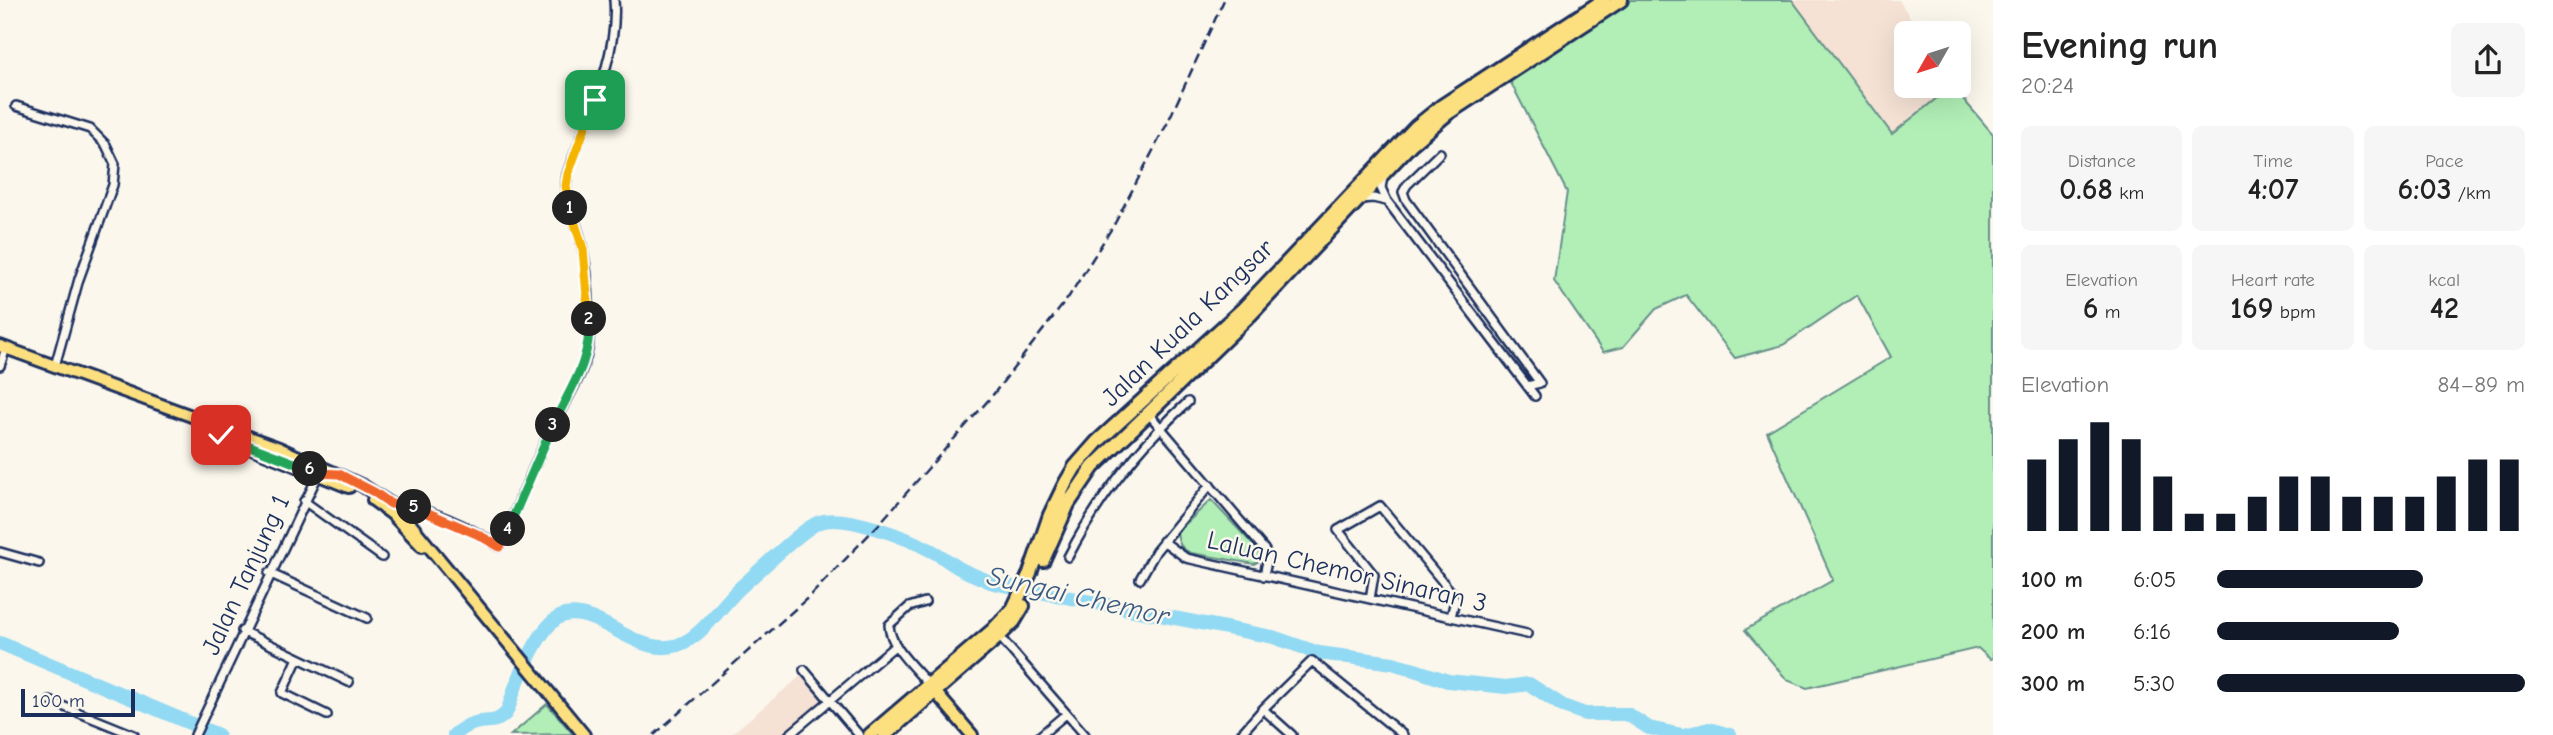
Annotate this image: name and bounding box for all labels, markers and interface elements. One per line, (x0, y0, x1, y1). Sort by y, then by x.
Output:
north arrow (1894, 21, 1970, 98)
map controls (1894, 21, 1971, 98)
button: share (2451, 23, 2525, 97)
text: Evening run (2021, 24, 2218, 68)
pin (565, 70, 625, 130)
text: 20:24 (2021, 72, 2074, 99)
icon: arrive (576, 81, 614, 119)
text: Distance (2068, 150, 2136, 172)
text: Time (2253, 150, 2293, 172)
text: Pace (2425, 150, 2463, 172)
text: 0.68 (2059, 172, 2113, 207)
text: 4:07 (2248, 172, 2298, 207)
text: 6:03 (2398, 172, 2451, 207)
text: km (2113, 182, 2144, 204)
text: /km (2451, 182, 2491, 204)
pin: 1 (552, 190, 588, 226)
text: 1 (566, 196, 573, 218)
street label: Jalan Kuala Kangsar (1096, 233, 1281, 413)
text: Elevation (2065, 269, 2138, 291)
text: Heart rate (2231, 269, 2315, 291)
text: kcal (2428, 269, 2460, 291)
text: 6 (2083, 291, 2098, 326)
text: 169 (2230, 291, 2273, 326)
text: 42 (2430, 291, 2459, 326)
text: m (2098, 301, 2121, 323)
text: bpm (2273, 301, 2316, 323)
pin: 2 (572, 302, 606, 336)
text: 2 (584, 307, 593, 329)
text: Elevation (2021, 371, 2109, 398)
text: 84–89 m (2437, 371, 2525, 398)
pin (191, 405, 251, 465)
pin: 3 (536, 408, 570, 442)
text: 3 (548, 413, 557, 435)
icon: check (202, 416, 240, 454)
pin: 6 (292, 452, 328, 486)
text: 6 (305, 457, 314, 479)
street label: Jalan Tanjung 1 (196, 490, 296, 660)
pin: 5 (396, 490, 432, 524)
text: 5 (408, 495, 419, 517)
pin: 4 (490, 512, 526, 546)
text: 4 (503, 517, 512, 539)
street label: Laluan Chemor Sinaran 3 (1204, 525, 1490, 619)
water label: Sungai Chemor (984, 560, 1174, 633)
text: 100 m (2021, 566, 2083, 593)
text: 6:05 (2133, 566, 2176, 593)
text: 200 m (2021, 618, 2085, 645)
text: 6:16 (2133, 618, 2171, 645)
text: 300 m (2021, 670, 2085, 697)
text: 5:30 (2133, 670, 2175, 697)
scale bar (21, 686, 135, 718)
text: 100 m (32, 690, 85, 712)

